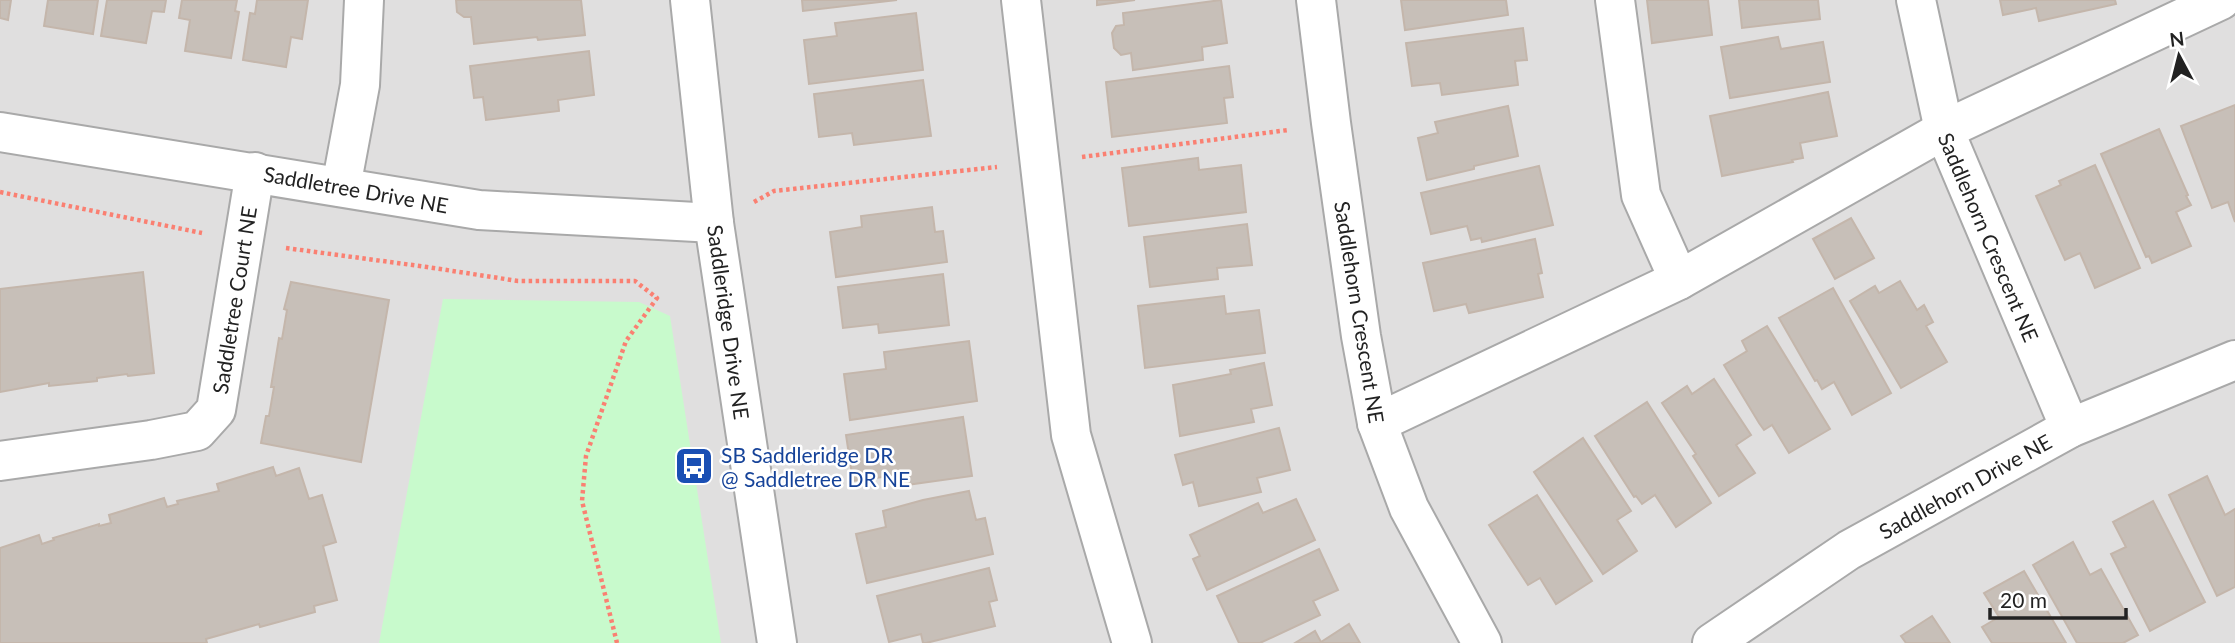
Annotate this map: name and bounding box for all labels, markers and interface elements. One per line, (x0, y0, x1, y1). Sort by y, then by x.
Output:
north arrow (2144, 21, 2214, 91)
text: N (2168, 26, 2186, 51)
street label: Saddlehorn Crescent NE (1934, 129, 2044, 345)
street label: Saddletree Drive NE (262, 160, 450, 218)
street label: Saddlehorn Crescent NE (1330, 199, 1390, 425)
street label: Saddletree Court NE (207, 204, 261, 396)
street label: Saddleridge Drive NE (703, 223, 755, 421)
street label: Saddlehorn Drive NE (1874, 428, 2056, 544)
place label: SB Saddleridge DR @ Saddletree DR NE (721, 442, 910, 491)
bus stop icon: SB Saddleridge DR @ Saddletree DR NE (673, 445, 715, 487)
scale bar (1990, 576, 2126, 620)
text: 20 m (2000, 587, 2047, 612)

